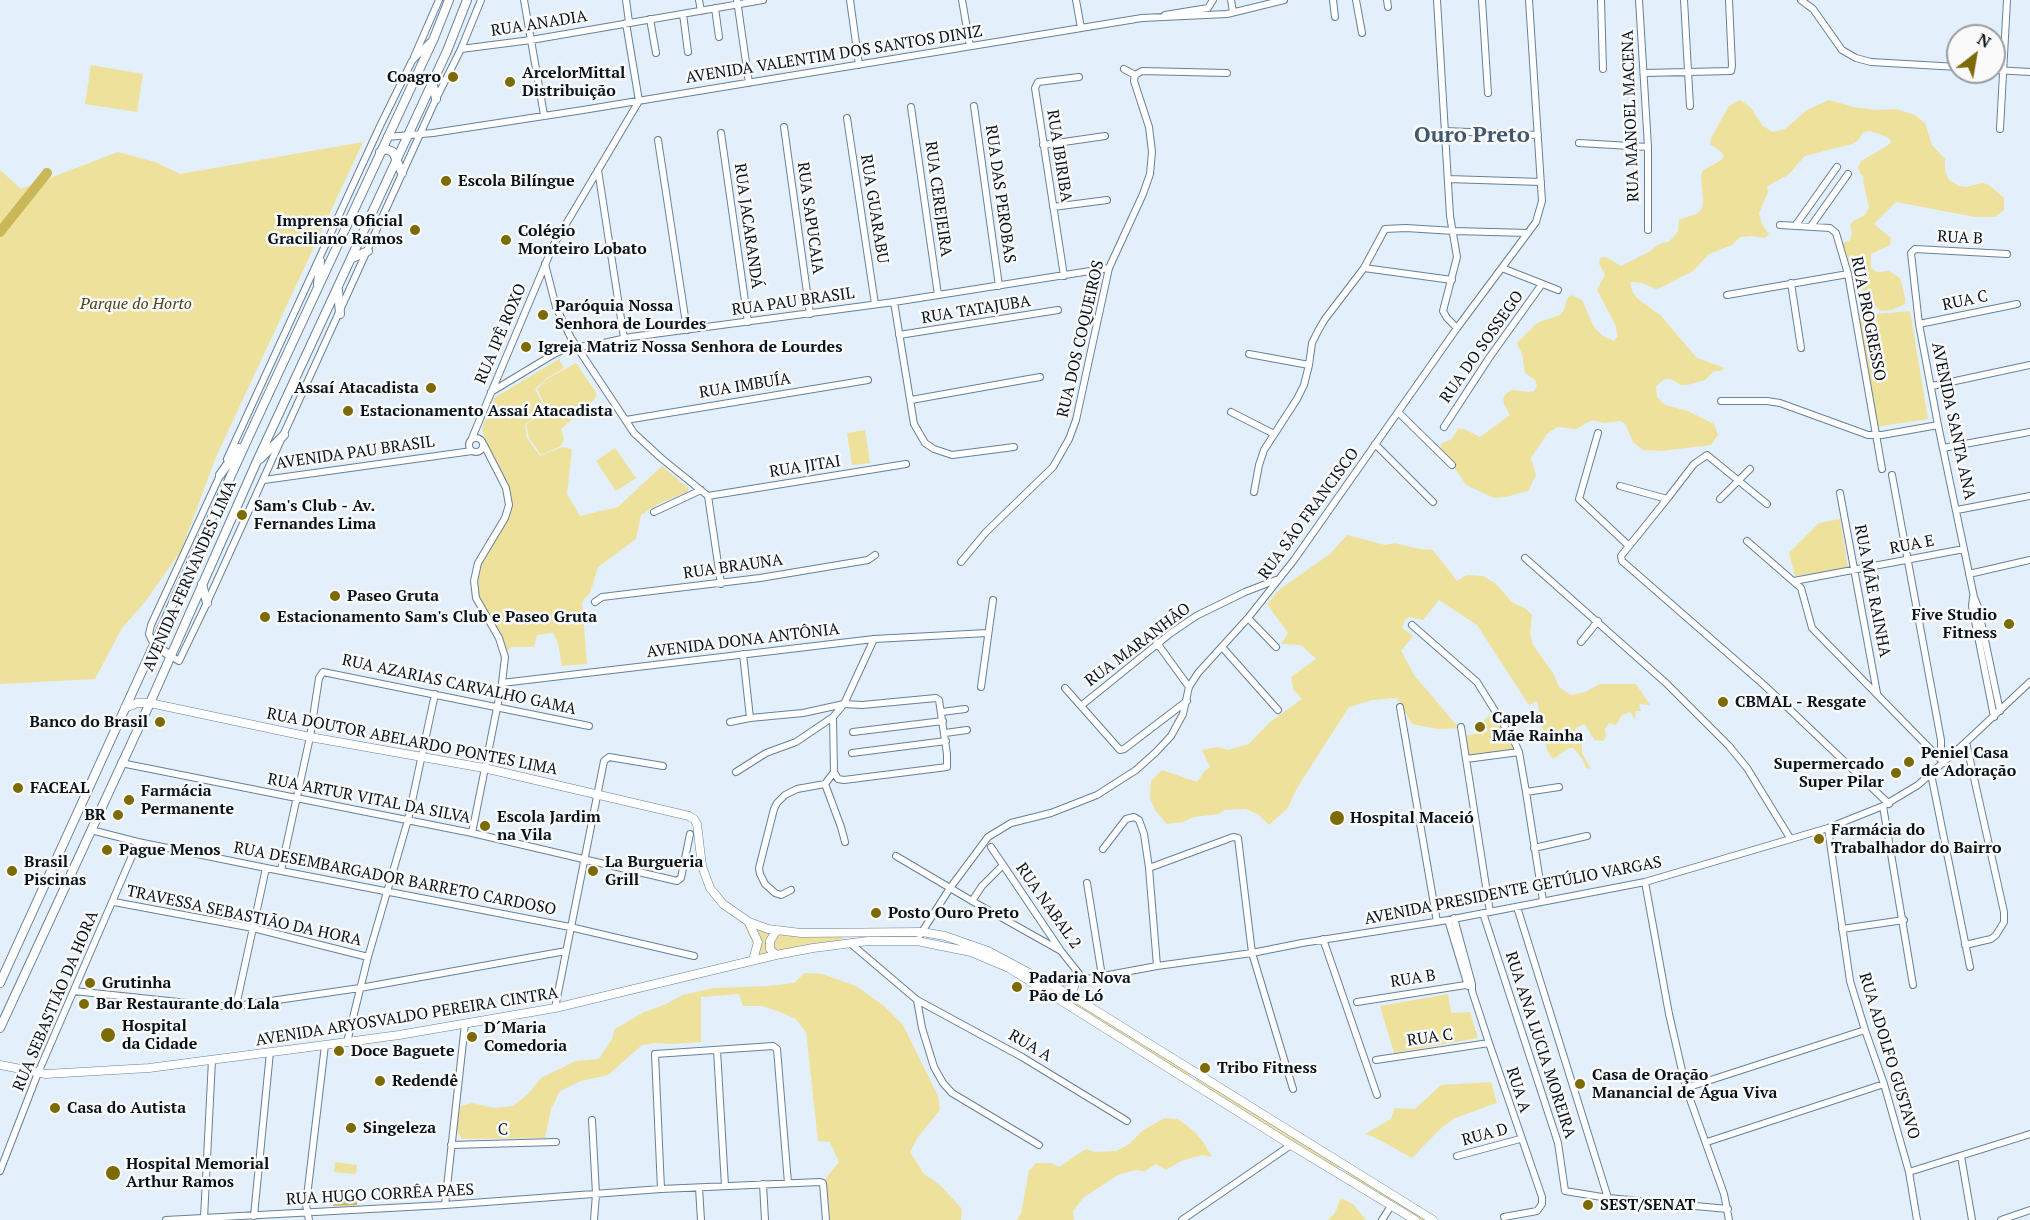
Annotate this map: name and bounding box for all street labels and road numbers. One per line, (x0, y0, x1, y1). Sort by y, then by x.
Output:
street label: RUA ANADIA (489, 7, 589, 41)
street label: AVENIDA VALENTIM DOS SANTOS DINIZ (684, 22, 984, 88)
street label: RUA MANOEL MACENA (1618, 30, 1644, 202)
street label: RUA IBIRIBA (1042, 108, 1076, 204)
street label: RUA DAS PEROBAS (981, 124, 1019, 264)
street label: RUA CEREJEIRA (920, 140, 956, 258)
street label: RUA GUARABU (856, 153, 892, 265)
street label: RUA SAPUCAIA (793, 161, 827, 275)
street label: RUA JACARANDÁ (730, 162, 766, 290)
street label: RUA B (1937, 227, 1983, 249)
street label: RUA PROGRESSO (1847, 255, 1889, 383)
street label: RUA DOS COQUEIROS (1054, 259, 1108, 419)
street label: RUA IPÊ ROXO (471, 281, 531, 387)
street label: RUA PAU BRASIL (730, 284, 856, 320)
street label: RUA DO SOSSEGO (1436, 287, 1528, 407)
street label: RUA C (1940, 287, 1990, 315)
street label: RUA TATAJUBA (920, 292, 1032, 328)
street label: AVENIDA SANTA ANA (1927, 341, 1979, 501)
street label: RUA IMBUÍA (698, 369, 792, 403)
street label: AVENIDA PAU BRASIL (274, 432, 436, 474)
street label: RUA SÃO FRANCISCO (1255, 444, 1363, 584)
street label: RUA JITAI (768, 452, 842, 482)
street label: AVENIDA FERNANDES LIMA (139, 478, 241, 674)
street label: RUA MÃE RAINHA (1850, 523, 1894, 659)
street label: RUA E (1888, 531, 1936, 559)
street label: RUA BRAUNA (682, 551, 784, 583)
street label: RUA MARANHÃO (1082, 599, 1194, 691)
street label: AVENIDA DONA ANTÔNIA (645, 620, 841, 662)
street label: RUA AZARIAS CARVALHO GAMA (340, 651, 578, 719)
street label: RUA DOUTOR ABELARDO PONTES LIMA (265, 704, 559, 780)
street label: RUA ARTUR VITAL DA SILVA (266, 770, 472, 828)
street label: RUA DESEMBARGADOR BARRETO CARDOSO (232, 838, 558, 920)
street label: AVENIDA PRESIDENTE GETÚLIO VARGAS (1363, 853, 1663, 929)
street label: RUA NABAL 2 (1011, 859, 1085, 953)
street label: TRAVESSA SEBASTIÃO DA HORA (125, 882, 363, 950)
street label: RUA SEBASTIÃO DA HORA (9, 908, 103, 1094)
street label: RUA ANA LUCIA MOREIRA (1501, 949, 1579, 1141)
street label: RUA B (1389, 966, 1437, 992)
street label: RUA ADOLFO GUSTAVO (1854, 970, 1924, 1142)
street label: AVENIDA ARYOSVALDO PEREIRA CINTRA (254, 984, 560, 1050)
street label: RUA C (1406, 1025, 1454, 1051)
street label: RUA A (1005, 1026, 1055, 1066)
street label: RUA A (1502, 1065, 1534, 1115)
street label: C (498, 1120, 508, 1140)
street label: RUA D (1460, 1120, 1510, 1150)
street label: RUA HUGO CORRÊA PAES (285, 1180, 475, 1210)

